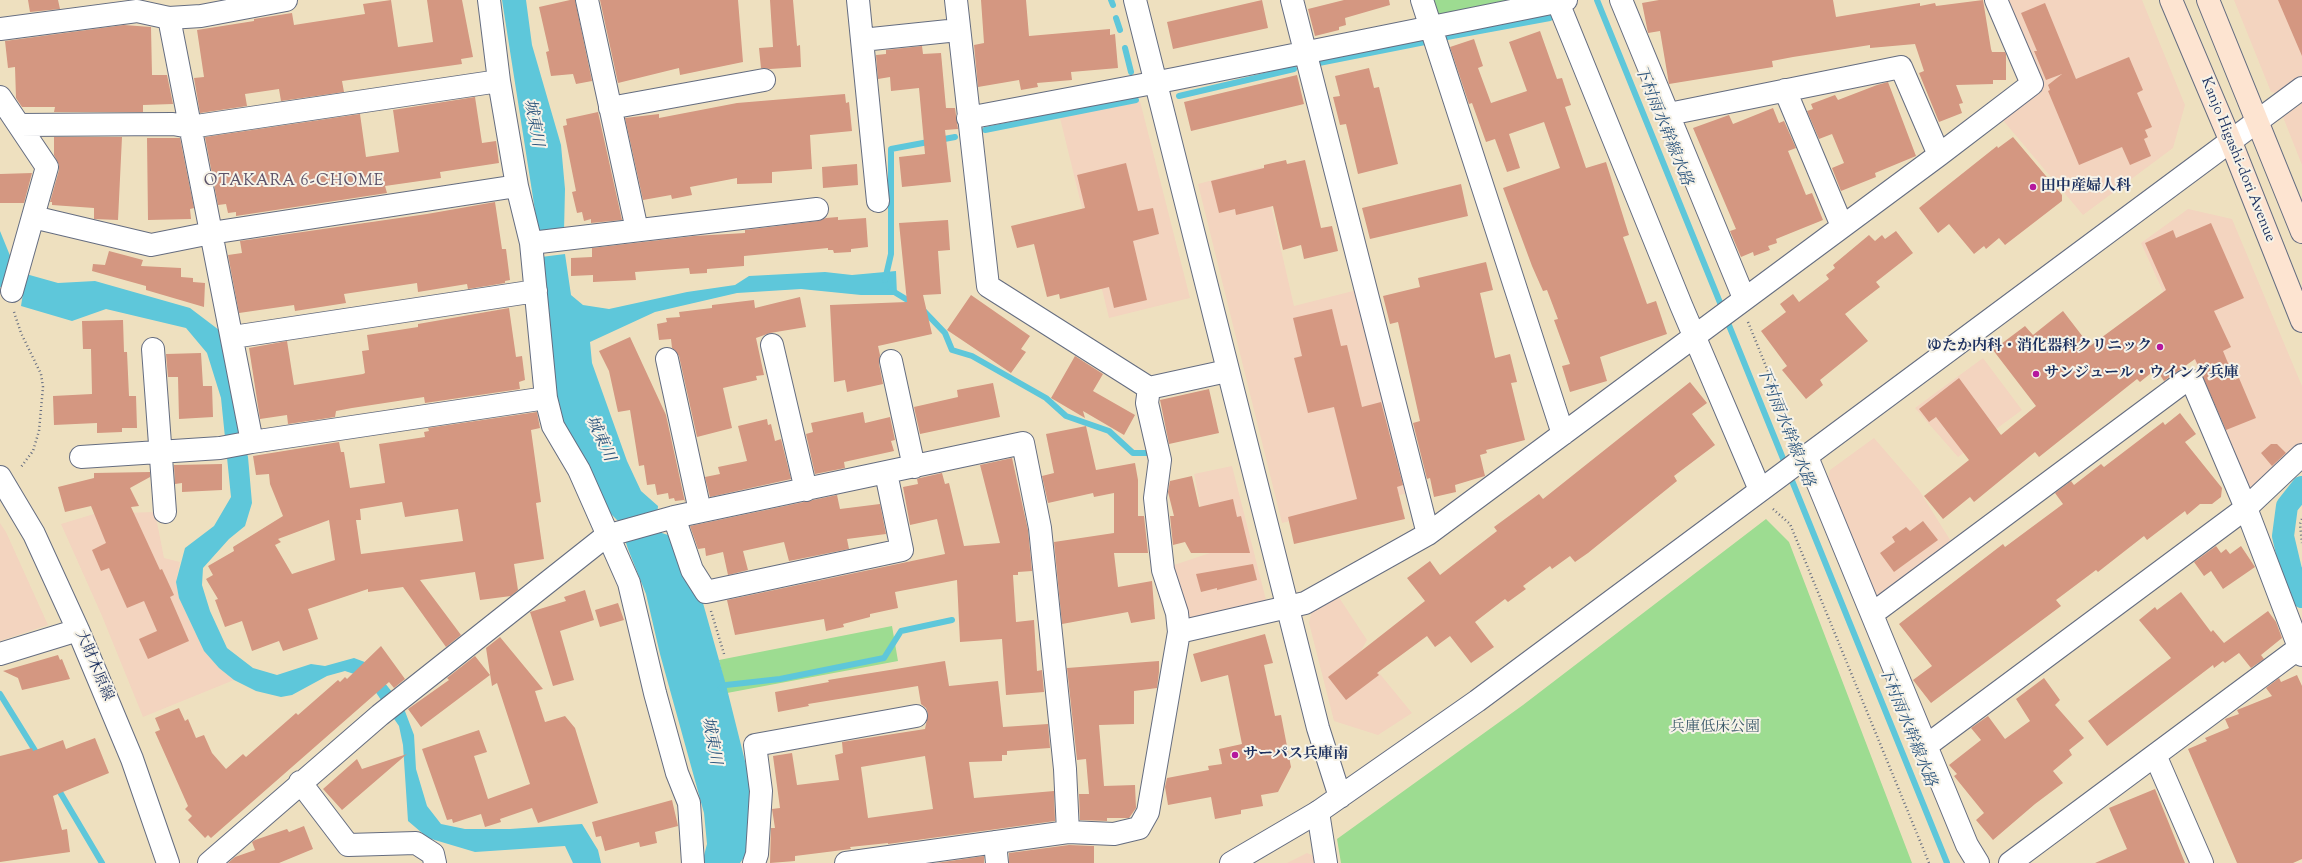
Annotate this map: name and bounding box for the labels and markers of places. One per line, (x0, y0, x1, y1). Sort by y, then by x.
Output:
place label: 田中産婦人科 (2041, 178, 2131, 196)
marker: 田中産婦人科 (2028, 182, 2038, 192)
place label: ゆたか内科・消化器科クリニック (1927, 338, 2152, 356)
marker: ゆたか内科・消化器科クリニック (2155, 342, 2165, 352)
place label: サンジュール・ウイング兵庫 (2044, 365, 2239, 383)
marker: サンジュール・ウイング兵庫 (2031, 369, 2041, 379)
place label: サーパス兵庫南 (1243, 746, 1348, 764)
marker: サーパス兵庫南 (1230, 750, 1240, 760)

